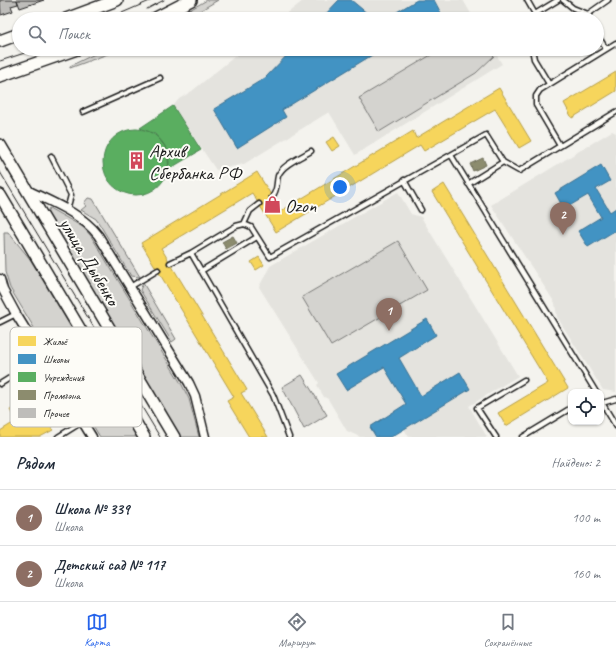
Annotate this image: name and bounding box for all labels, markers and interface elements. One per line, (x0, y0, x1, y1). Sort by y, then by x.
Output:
search box (12, 12, 604, 56)
icon: search (26, 23, 48, 45)
text: Поиск (58, 25, 90, 44)
place label: Архив Сбербанка РФ (149, 139, 244, 185)
building icon: Архив Сбербанка РФ (126, 151, 146, 171)
your location (330, 177, 350, 197)
place label: Ozon (285, 194, 317, 218)
shop icon: Ozon (262, 195, 282, 215)
pin: 2 (550, 202, 576, 235)
street label: улица Дыбенко (53, 212, 126, 312)
pin: 1 (376, 298, 402, 331)
legend (10, 327, 142, 427)
text: Жильё (43, 334, 69, 348)
text: Школы (43, 352, 70, 366)
text: Учреждения (43, 370, 85, 384)
text: Промзона (43, 388, 82, 402)
map controls (568, 389, 604, 425)
button: locate (568, 389, 604, 425)
text: Прочее (43, 406, 70, 420)
text: Рядом (16, 453, 54, 474)
text: Найдено: 2 (552, 455, 600, 471)
text: Школа № 339 (54, 500, 130, 519)
text: 1 (26, 510, 32, 526)
text: 100 m (572, 510, 600, 526)
text: Школа (54, 519, 83, 535)
text: Детский сад № 117 (54, 556, 165, 575)
text: 2 (26, 566, 32, 582)
text: 160 m (572, 566, 600, 582)
text: Школа (54, 575, 83, 591)
tab: Карта (84, 611, 110, 649)
tab: Маршрут (279, 611, 315, 649)
tab: Сохранённые (484, 611, 532, 649)

